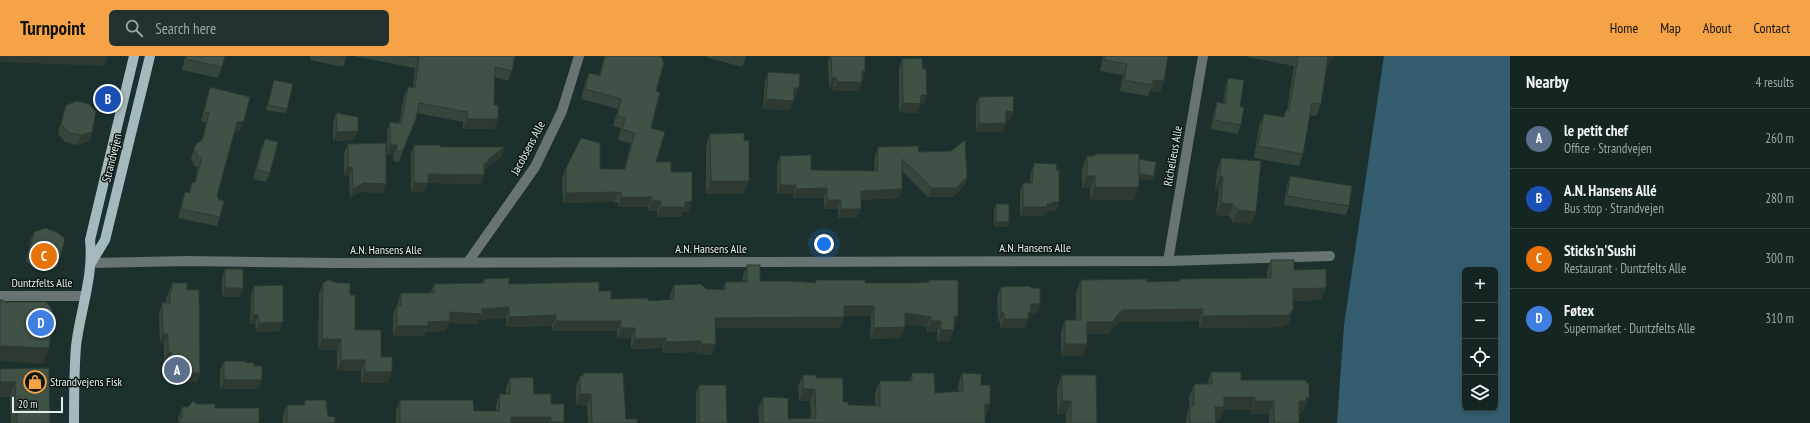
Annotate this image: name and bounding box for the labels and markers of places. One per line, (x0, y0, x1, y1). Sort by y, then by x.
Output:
pin: B (95, 84, 121, 114)
pin: C (31, 241, 57, 271)
pin: D (28, 308, 54, 338)
pin: A (164, 355, 190, 385)
shop icon: Strandvejens Fisk (22, 369, 48, 395)
place label: Strandvejens Fisk (50, 374, 123, 389)

